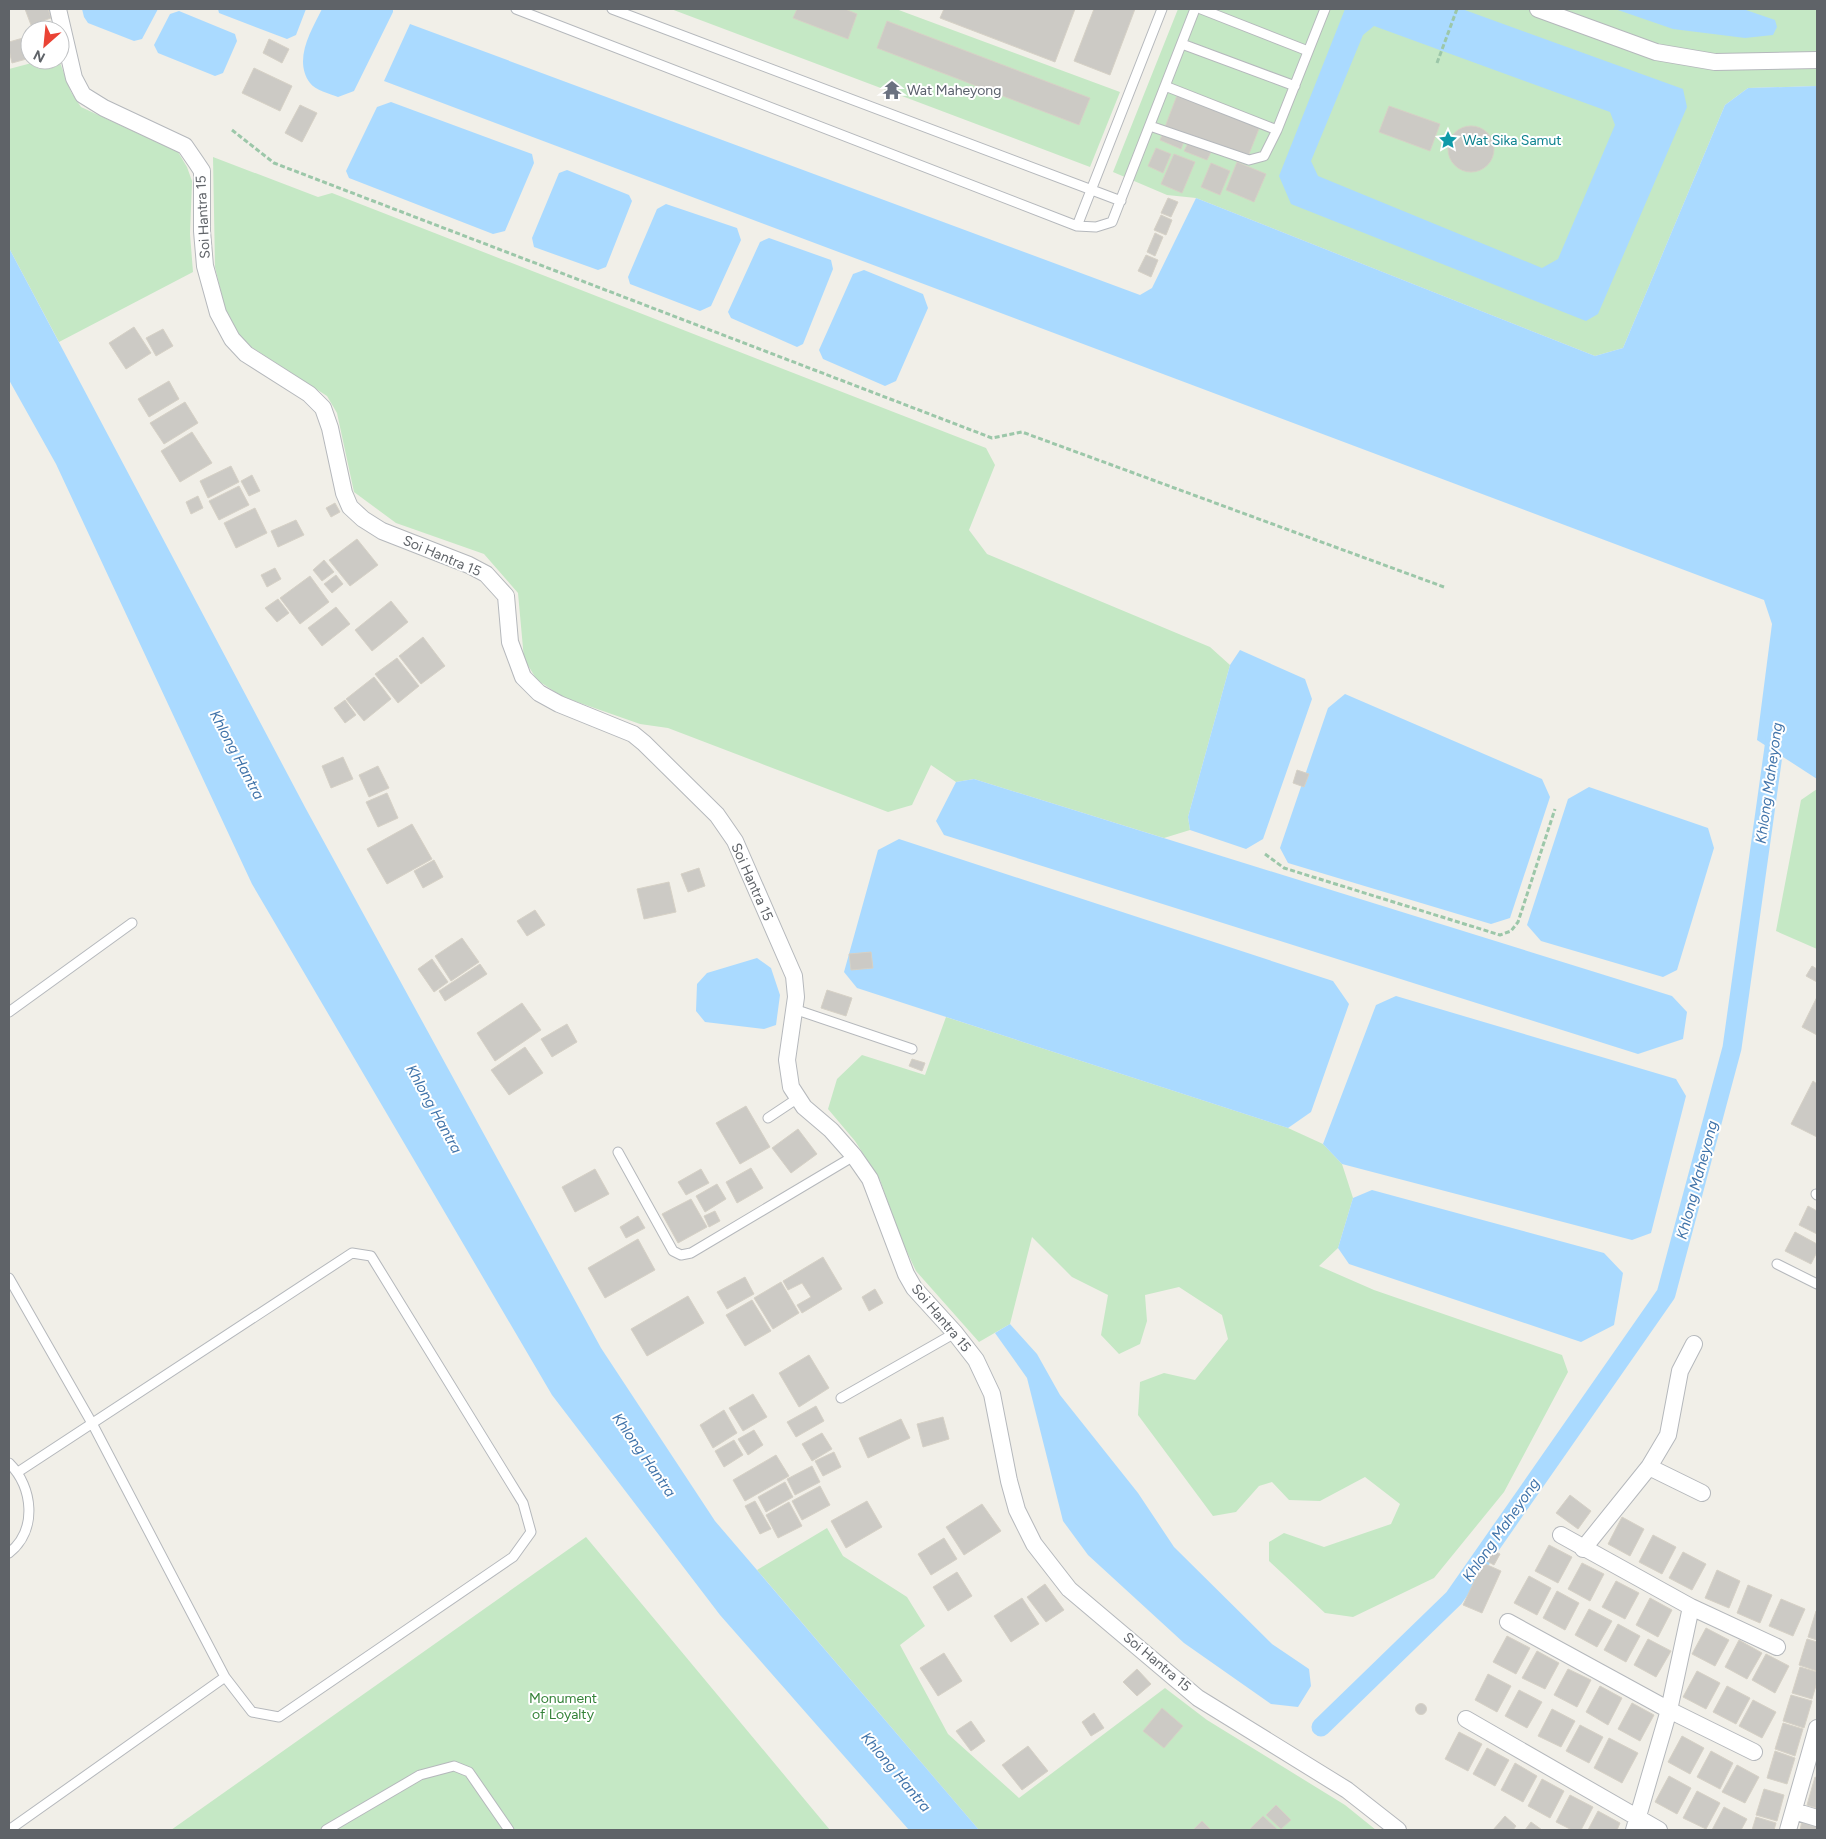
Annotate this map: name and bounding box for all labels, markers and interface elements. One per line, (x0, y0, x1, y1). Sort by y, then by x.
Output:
north arrow (20, 20, 70, 70)
text: N (31, 46, 48, 66)
temple icon: Wat Maheyong (881, 79, 903, 101)
place label: Wat Maheyong (907, 82, 1001, 99)
place icon: Wat Sika Samut (1437, 129, 1459, 151)
place label: Wat Sika Samut (1463, 132, 1562, 149)
street label: Soi Hantra 15 (192, 175, 214, 259)
street label: Soi Hantra 15 (400, 532, 484, 580)
water label: Khlong Hantra (206, 707, 268, 803)
water label: Khlong Maheyong (1752, 721, 1786, 845)
street label: Soi Hantra 15 (727, 840, 777, 924)
water label: Khlong Hantra (402, 1062, 466, 1157)
water label: Khlong Maheyong (1673, 1119, 1722, 1241)
street label: Soi Hantra 15 (908, 1281, 974, 1355)
water label: Khlong Hantra (608, 1409, 680, 1501)
water label: Khlong Maheyong (1459, 1475, 1544, 1585)
street label: Soi Hantra 15 (1120, 1629, 1194, 1695)
park label: Monument of Loyalty (529, 1690, 597, 1723)
water label: Khlong Hantra (857, 1728, 935, 1816)

